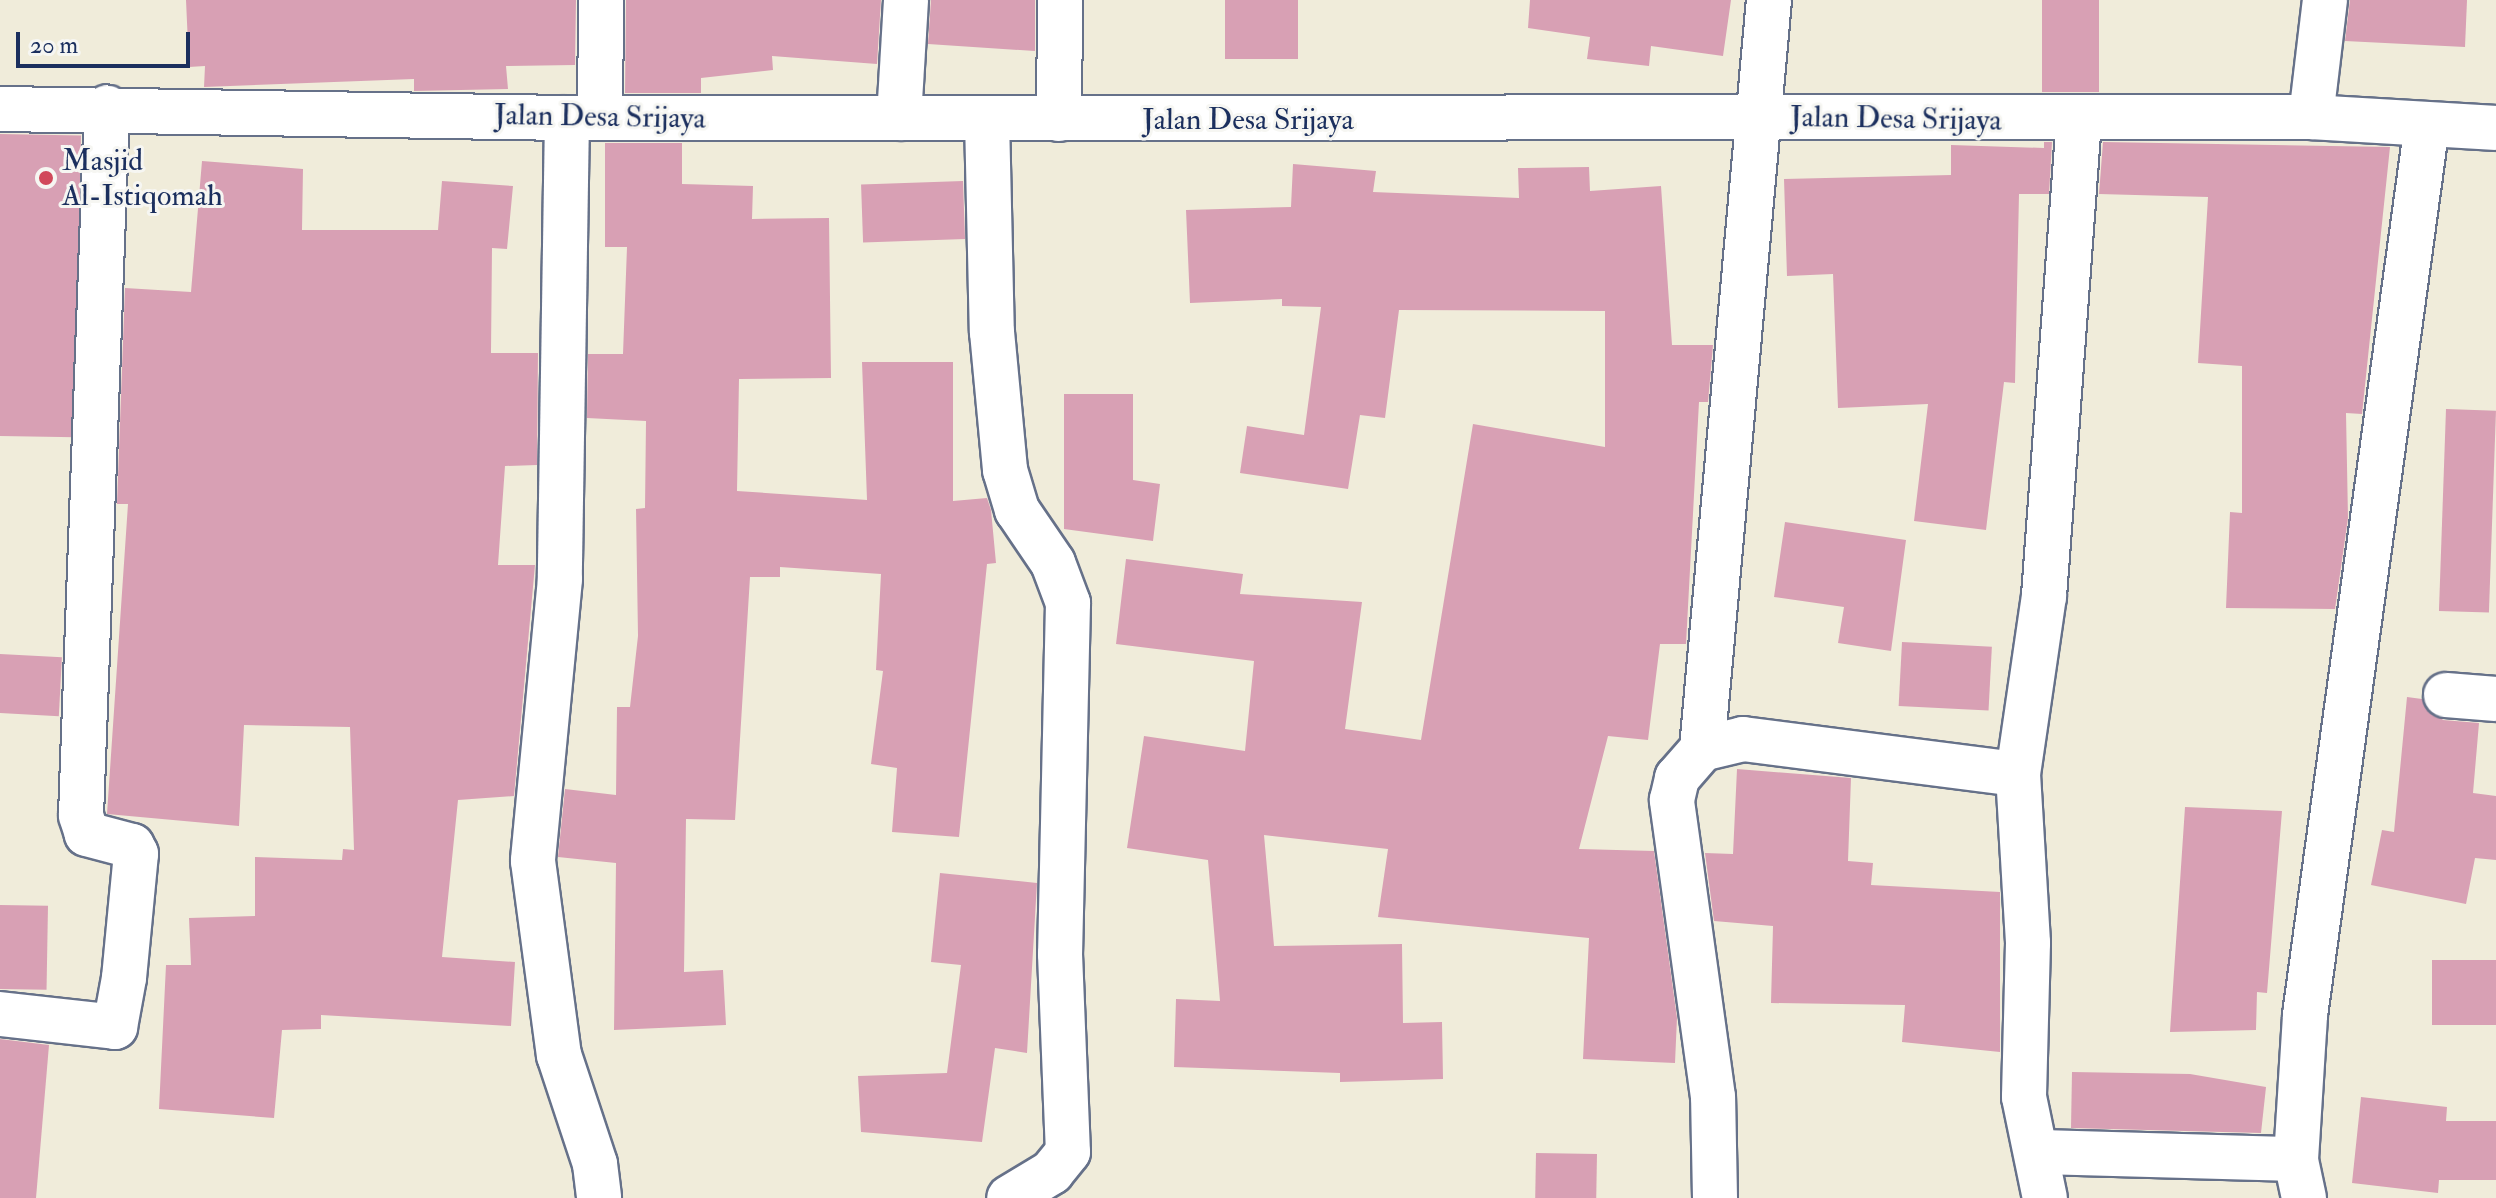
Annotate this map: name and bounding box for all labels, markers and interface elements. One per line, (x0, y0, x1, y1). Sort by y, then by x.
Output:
scale bar (20, 16, 194, 66)
text: 20 m (30, 30, 78, 61)
street label: Jalan Desa Srijaya (494, 97, 706, 137)
street label: Jalan Desa Srijaya (1790, 99, 2002, 139)
street label: Jalan Desa Srijaya (1142, 102, 1354, 138)
place label: Masjid Al-Istiqomah (62, 143, 223, 214)
marker: Masjid Al-Istiqomah (37, 169, 55, 187)

